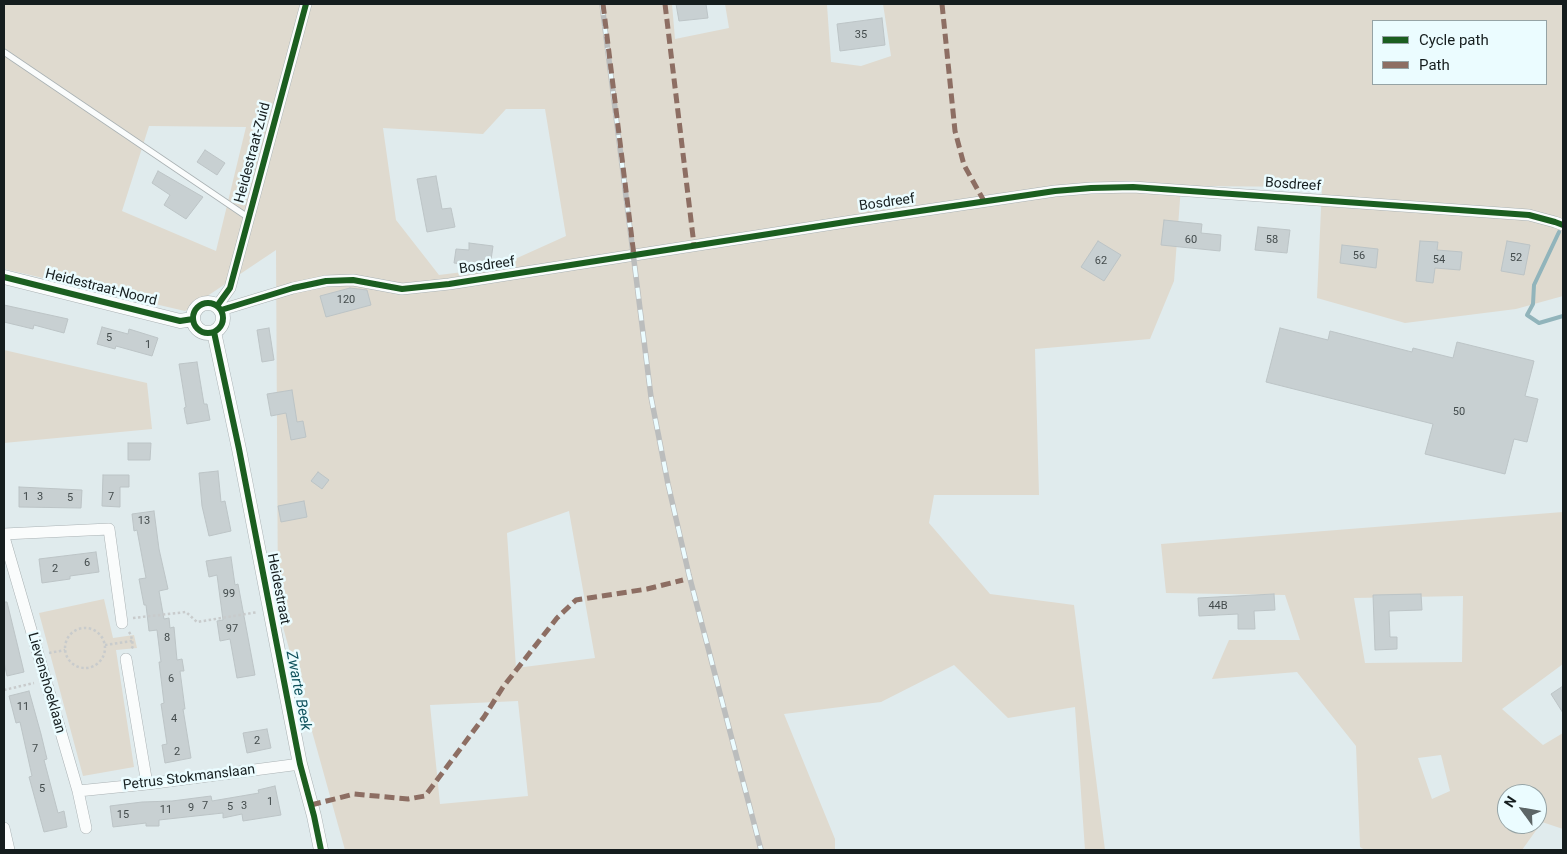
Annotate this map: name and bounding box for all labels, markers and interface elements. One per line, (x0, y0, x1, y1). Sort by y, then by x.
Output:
legend (1372, 20, 1547, 85)
house number: 35 (855, 28, 867, 42)
text: Cycle path (1419, 31, 1489, 49)
text: Path (1419, 56, 1450, 74)
street label: Heidestraat-Zuid (232, 101, 274, 205)
street label: Bosdreef (1264, 175, 1322, 195)
street label: Bosdreef (858, 191, 916, 215)
house number: 60 (1185, 233, 1197, 247)
house number: 58 (1266, 233, 1278, 247)
house number: 56 (1353, 249, 1365, 263)
house number: 52 (1510, 251, 1522, 265)
house number: 54 (1433, 253, 1445, 267)
street label: Bosdreef (458, 254, 516, 278)
house number: 62 (1095, 254, 1107, 268)
street label: Heidestraat-Noord (43, 266, 159, 310)
house number: 120 (337, 293, 355, 307)
house number: 5 (106, 331, 112, 345)
house number: 1 (145, 338, 151, 352)
house number: 50 (1453, 405, 1465, 419)
house number: 1 (23, 490, 29, 504)
house number: 3 (37, 490, 43, 504)
house number: 7 (108, 490, 114, 504)
house number: 5 (67, 491, 73, 505)
house number: 13 (138, 514, 150, 528)
street label: Heidestraat (263, 552, 293, 626)
house number: 6 (84, 556, 90, 570)
house number: 2 (52, 562, 58, 576)
house number: 99 (223, 587, 235, 601)
house number: 44B (1208, 599, 1228, 613)
house number: 97 (226, 622, 238, 636)
street label: Lievenshoeklaan (24, 631, 68, 735)
house number: 8 (164, 631, 170, 645)
water label: Zwarte Beek (281, 650, 315, 732)
house number: 6 (168, 672, 174, 686)
house number: 11 (17, 700, 29, 714)
house number: 4 (171, 712, 177, 726)
house number: 2 (254, 734, 260, 748)
house number: 7 (32, 742, 38, 756)
house number: 2 (174, 745, 180, 759)
street label: Petrus Stokmanslaan (122, 762, 256, 794)
house number: 5 (39, 782, 45, 796)
north arrow (1497, 784, 1547, 834)
text: N (1501, 793, 1520, 810)
house number: 1 (267, 795, 273, 809)
house number: 7 (202, 799, 208, 813)
house number: 3 (241, 799, 247, 813)
house number: 5 (227, 800, 233, 814)
house number: 9 (188, 801, 194, 815)
house number: 11 (160, 803, 172, 817)
house number: 15 (117, 808, 129, 822)

